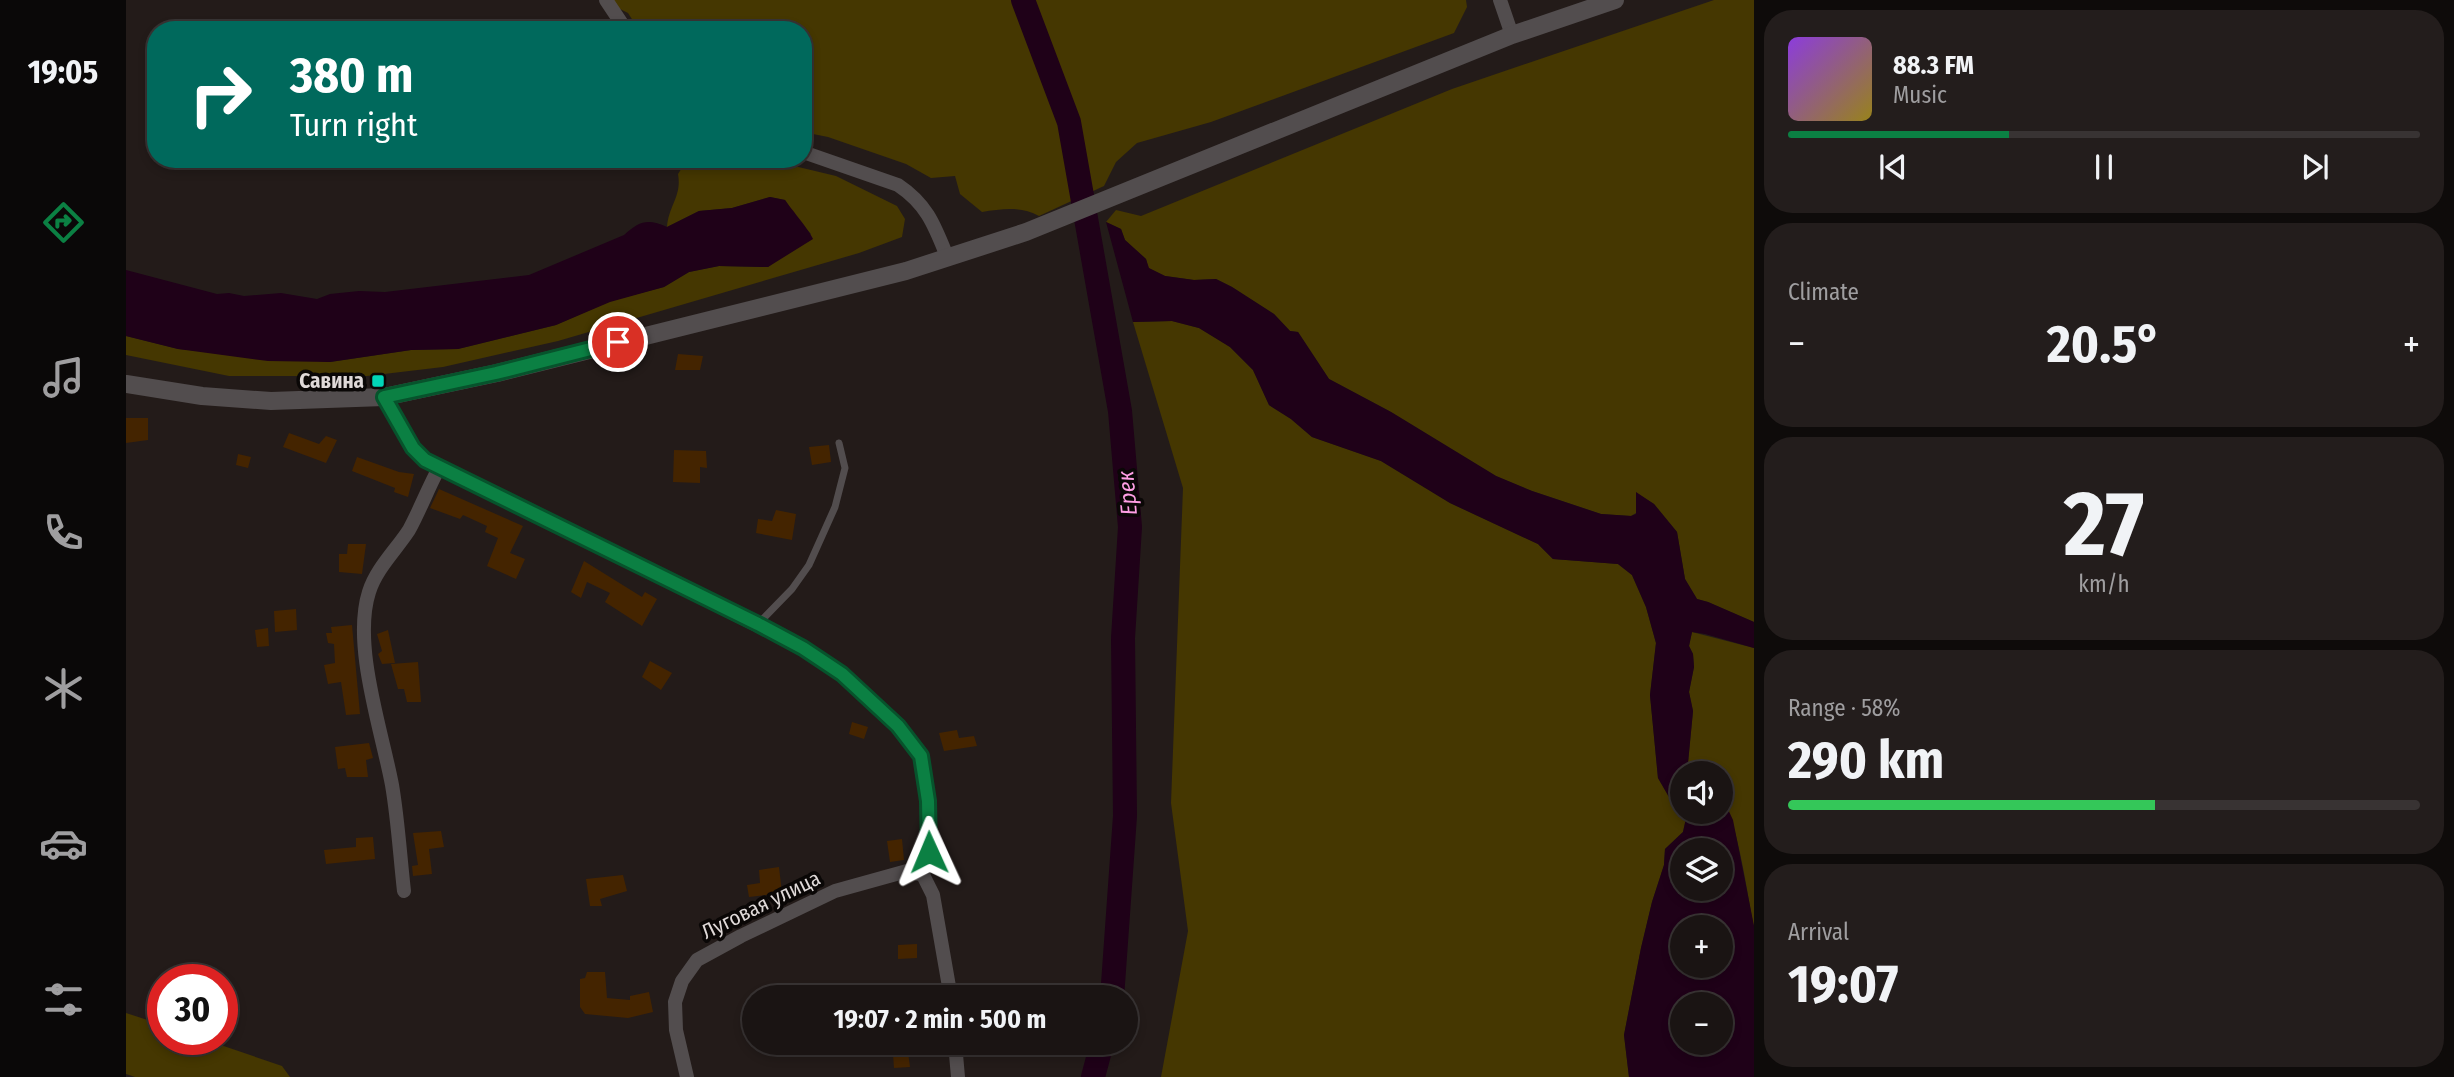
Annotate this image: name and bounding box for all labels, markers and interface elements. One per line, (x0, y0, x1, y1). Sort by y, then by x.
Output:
text: 380 m (290, 46, 413, 105)
icon: right (175, 49, 266, 140)
text: 88.3 FM (1893, 50, 1974, 81)
text: 19:05 (28, 53, 98, 91)
text: Music (1893, 81, 1947, 109)
text: Turn right (290, 106, 417, 144)
icon: previous (1874, 148, 1912, 186)
icon: pause (2085, 148, 2123, 186)
icon: next (2296, 148, 2334, 186)
icon: directions (39, 198, 88, 247)
text: Climate (1788, 278, 1859, 306)
pin (588, 312, 648, 372)
text: 20.5° (2047, 313, 2161, 376)
text: − (1788, 321, 1805, 367)
text: + (2403, 321, 2420, 367)
icon: arrive (599, 323, 637, 361)
icon: music (39, 353, 88, 402)
place label: Савина (299, 368, 364, 394)
marker: Савина (370, 373, 386, 389)
water label: Ерек (1111, 469, 1143, 517)
text: 27 (2064, 470, 2144, 579)
icon: phone (39, 508, 88, 557)
text: km/h (2078, 570, 2130, 598)
icon: climate (39, 664, 88, 713)
text: Range · 58% (1788, 694, 1900, 722)
text: 290 km (1788, 729, 1944, 792)
map controls (1670, 761, 1733, 1055)
button: sound (1670, 761, 1733, 824)
position arrow (892, 815, 966, 889)
icon: car (39, 819, 88, 868)
button: layers (1670, 838, 1733, 901)
street label: Луговая улица (697, 865, 825, 945)
button: + (1670, 915, 1733, 978)
text: Arrival (1788, 918, 1849, 946)
text: 19:07 (1788, 953, 1898, 1016)
speed limit sign: 30 (147, 964, 238, 1055)
icon: filters (39, 975, 88, 1024)
button: − (1670, 992, 1733, 1055)
text: 19:07 · 2 min · 500 m (834, 1004, 1046, 1035)

